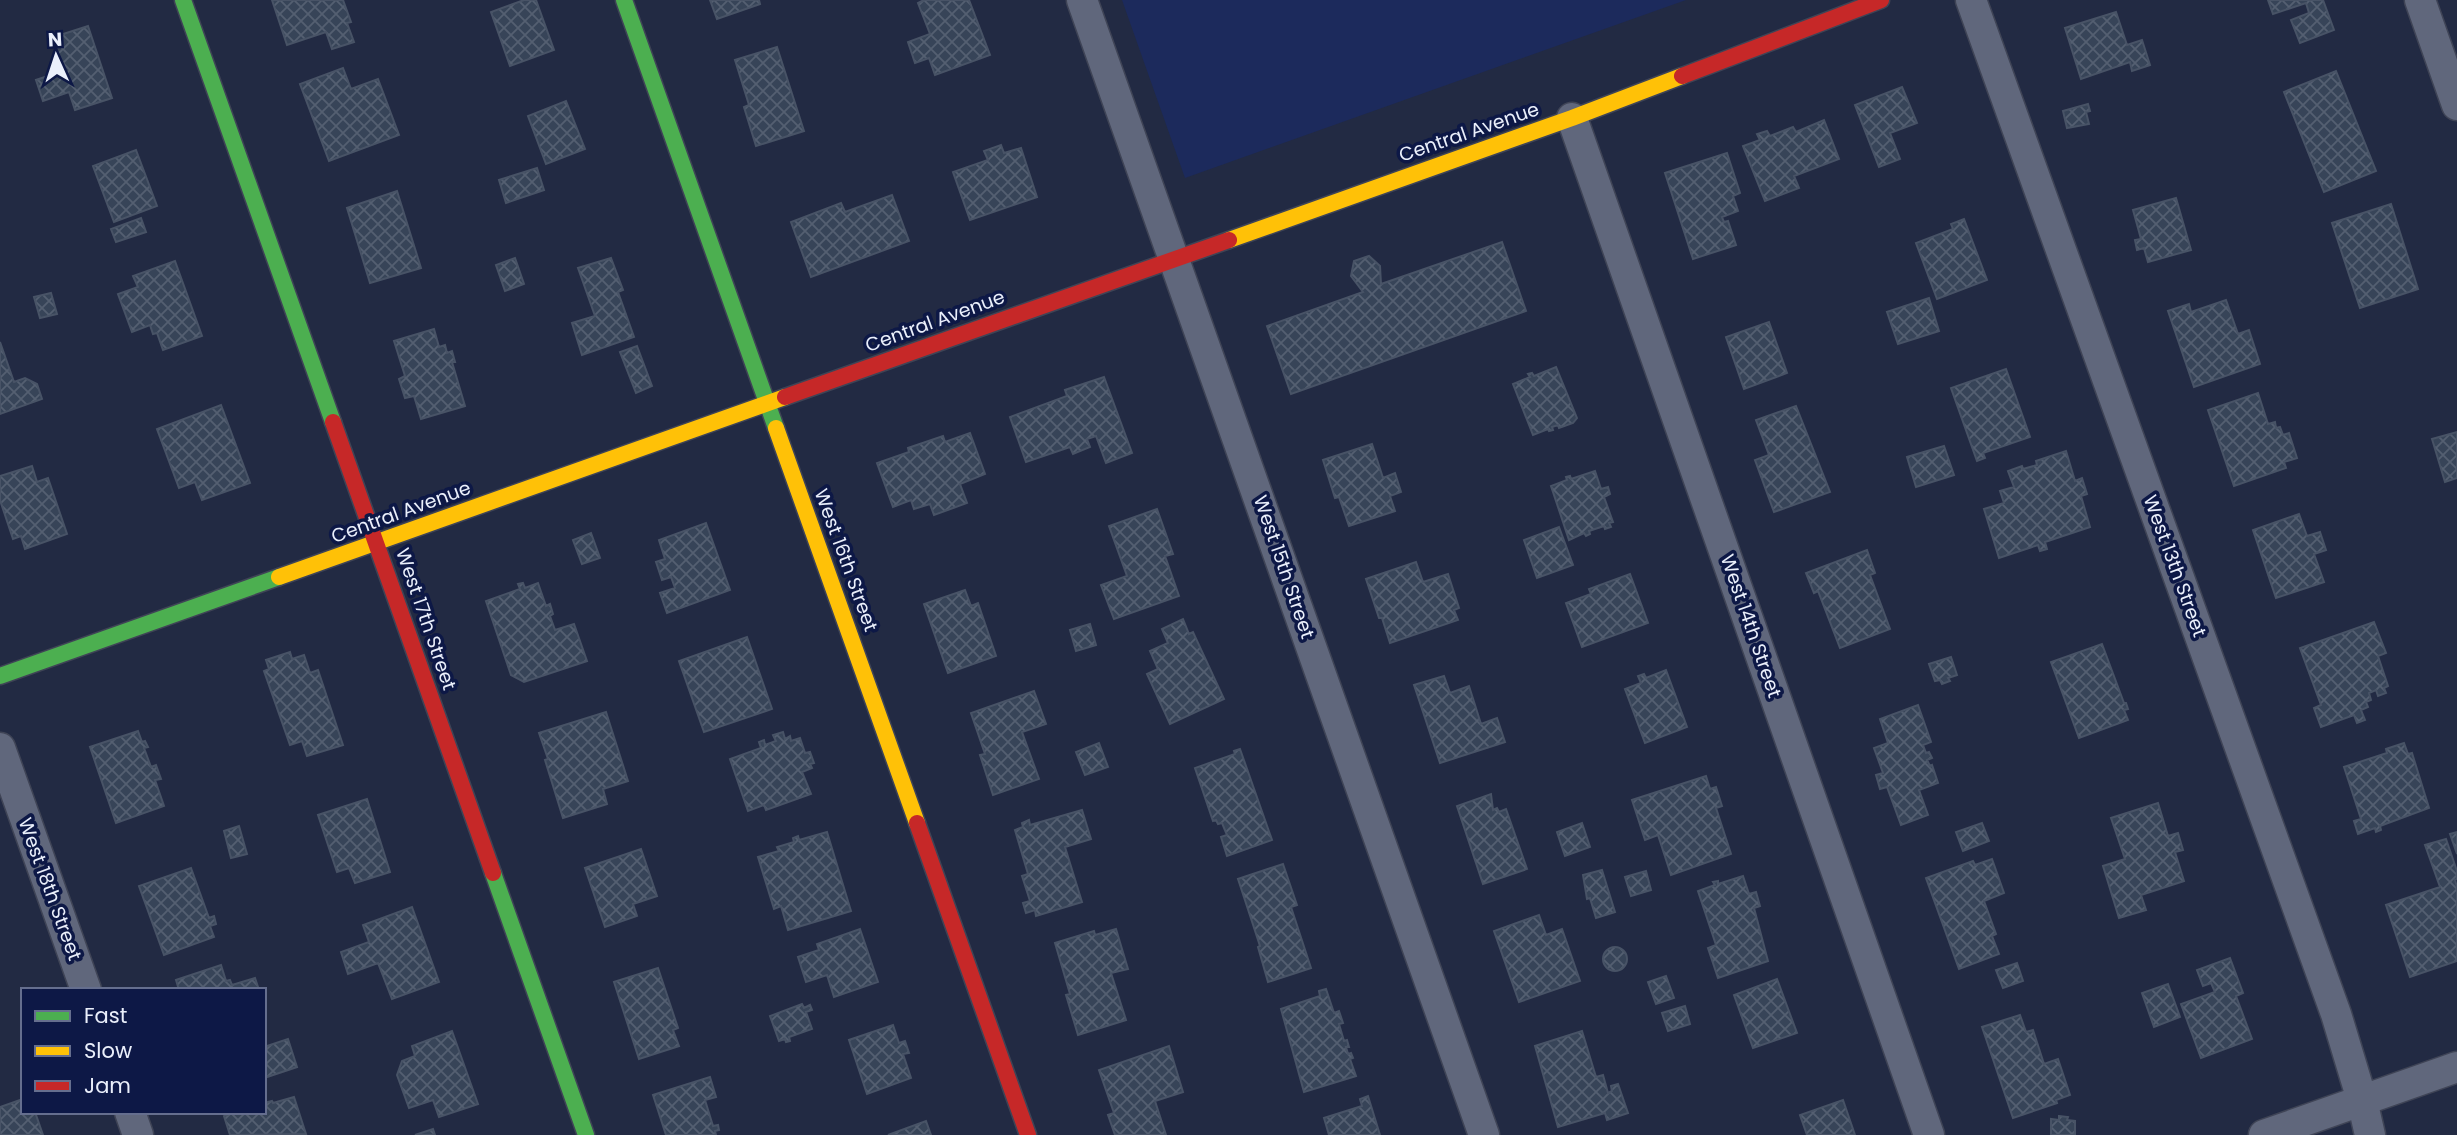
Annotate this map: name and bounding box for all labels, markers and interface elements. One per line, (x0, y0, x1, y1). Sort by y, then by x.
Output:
north arrow (21, 21, 91, 91)
text: N (47, 26, 63, 53)
street label: Central Avenue (1395, 95, 1543, 169)
street label: Central Avenue (862, 283, 1008, 359)
street label: Central Avenue (328, 474, 474, 550)
street label: West 16th Street (808, 485, 884, 635)
street label: West 13th Street (2137, 491, 2213, 641)
street label: West 15th Street (1247, 492, 1321, 642)
street label: West 17th Street (389, 544, 463, 694)
street label: West 14th Street (1714, 551, 1788, 701)
street label: West 18th Street (12, 814, 88, 964)
legend (21, 988, 266, 1114)
text: Fast (84, 1001, 127, 1030)
text: Slow (84, 1036, 132, 1065)
text: Jam (84, 1071, 131, 1100)

